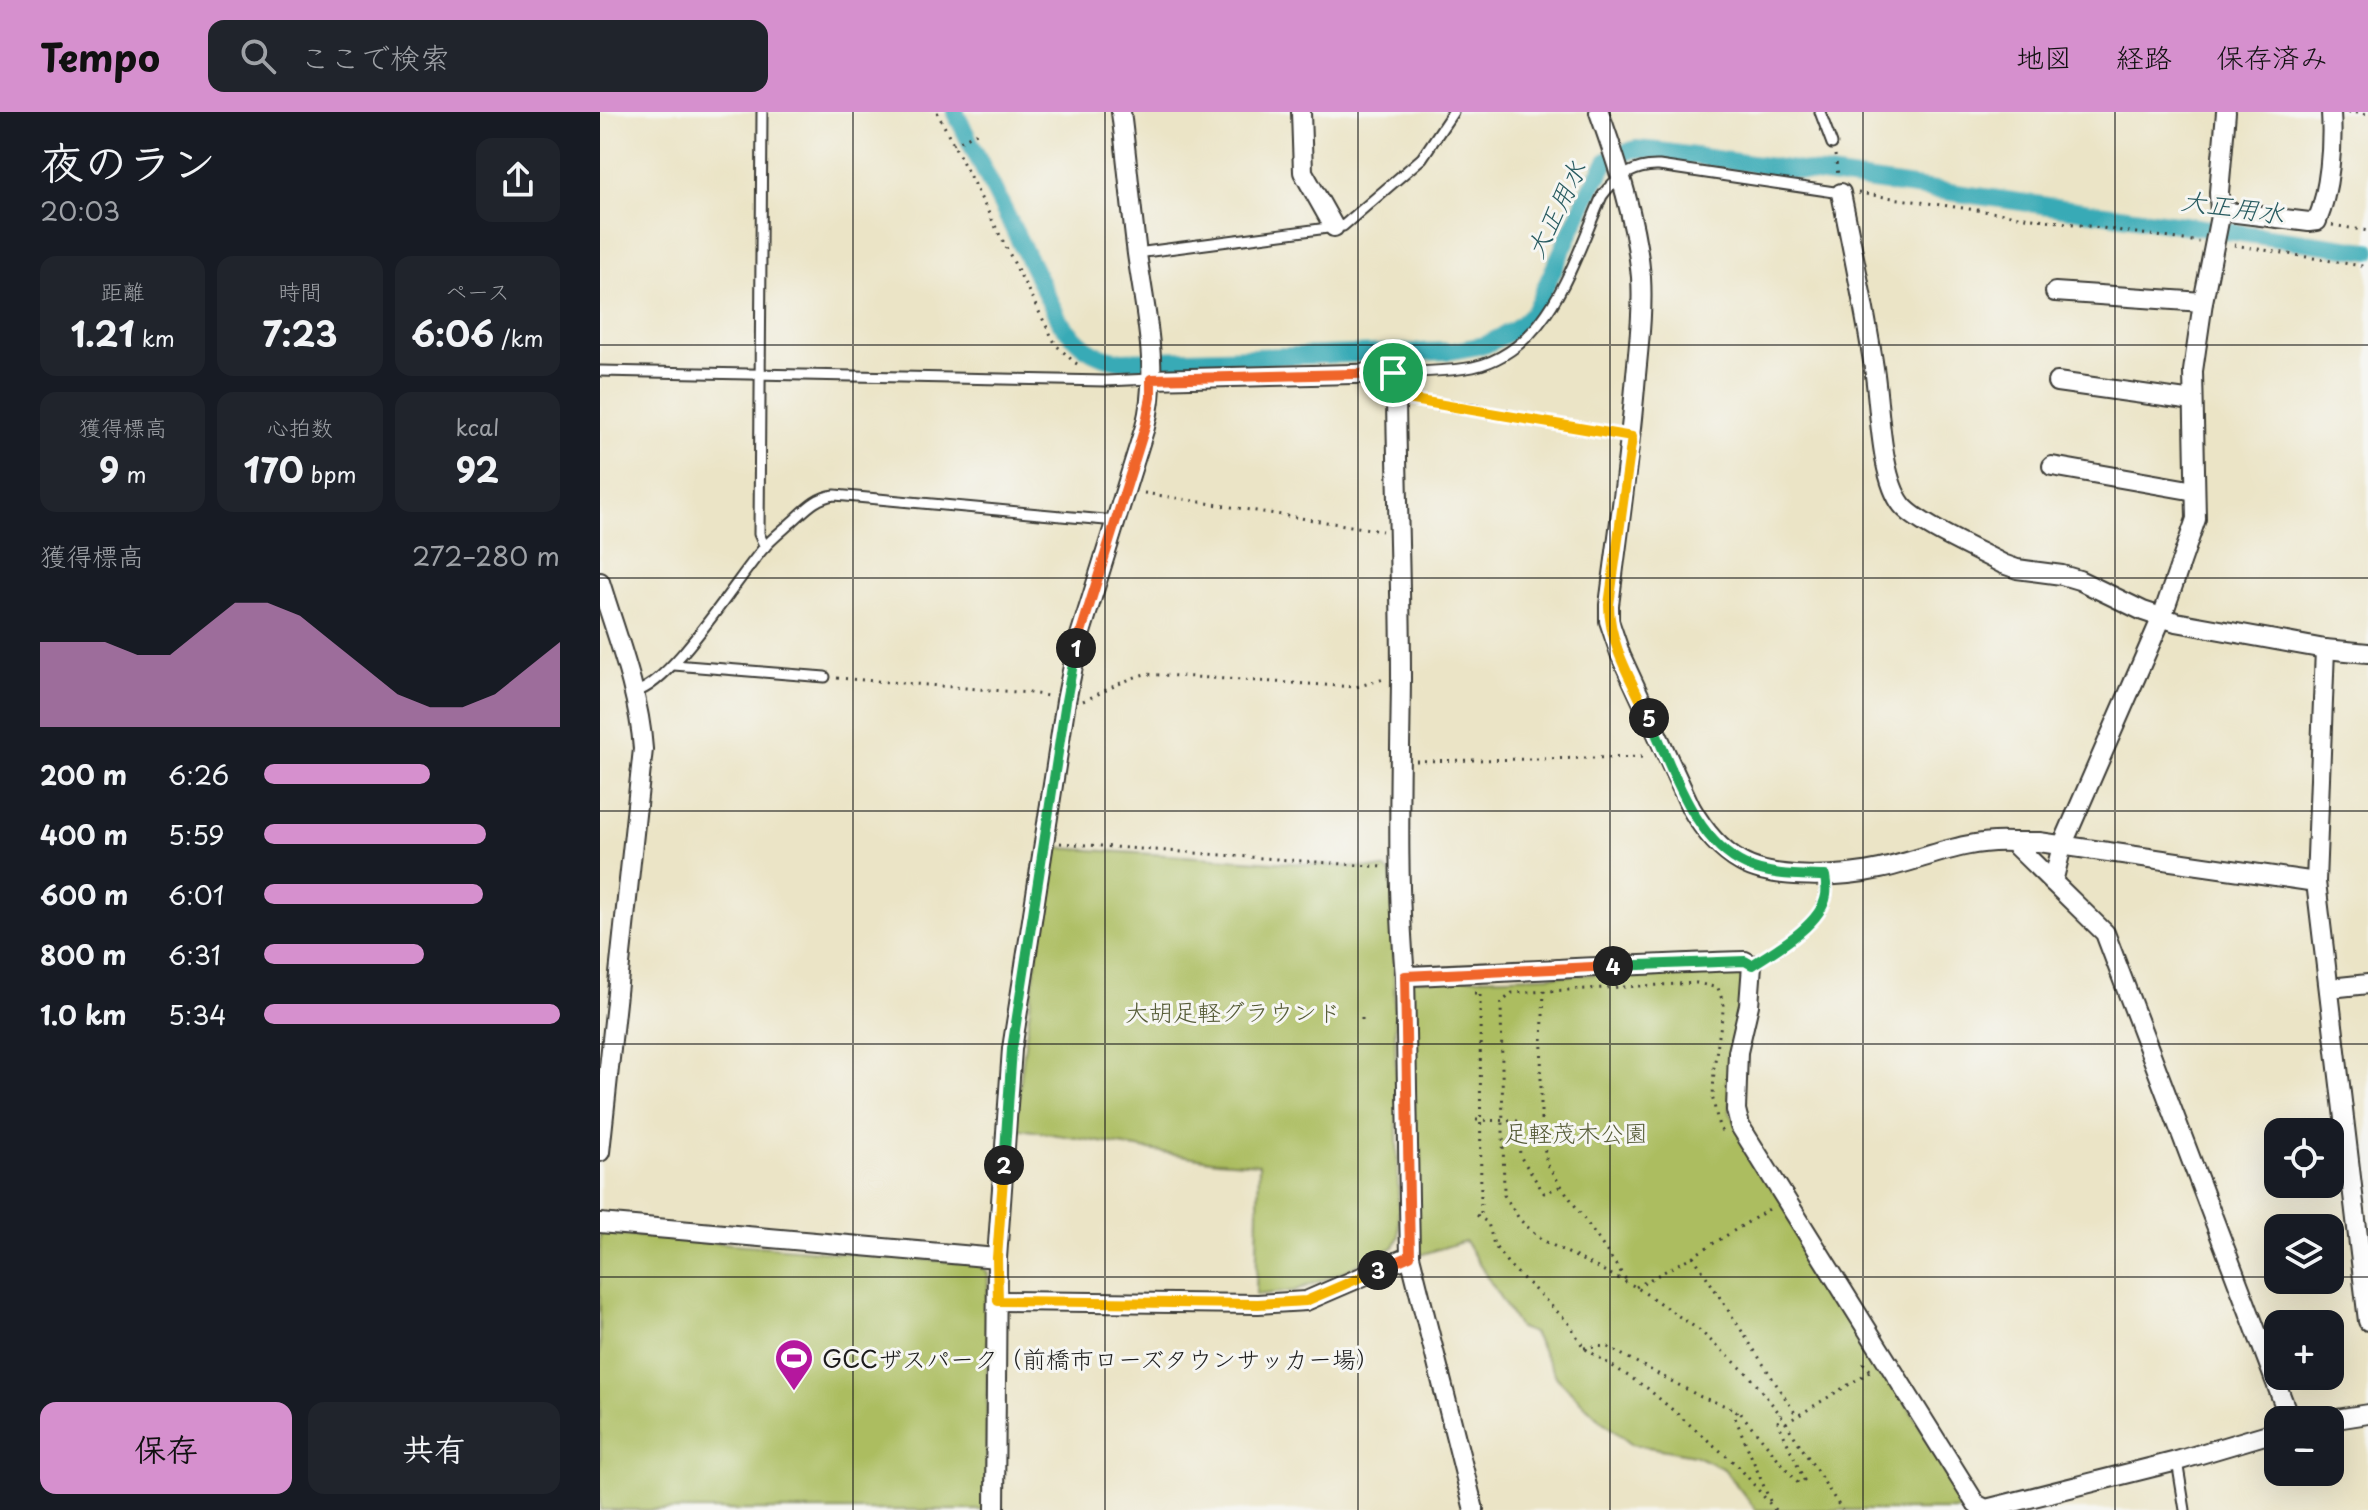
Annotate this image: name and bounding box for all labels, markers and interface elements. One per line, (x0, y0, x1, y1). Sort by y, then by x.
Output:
search box (208, 20, 768, 92)
text: Tempo (40, 28, 160, 85)
icon: search (236, 34, 280, 78)
text: ここで検索 (300, 34, 450, 79)
text: 地図 (2016, 35, 2072, 78)
text: 経路 (2116, 35, 2172, 78)
text: 保存済み (2216, 35, 2328, 78)
text: 夜のラン (40, 128, 216, 194)
button: share (476, 138, 560, 222)
water label: 大正用水 (1515, 154, 1595, 264)
water label: 大正用水 (2179, 179, 2287, 233)
text: 20:03 (40, 191, 120, 230)
text: 距離 (101, 274, 145, 307)
text: 時間 (278, 274, 322, 307)
text: ペース (445, 274, 510, 307)
text: 1.21 (71, 307, 135, 359)
text: 7:23 (263, 307, 337, 359)
text: 6:06 (411, 307, 494, 359)
text: km (135, 321, 175, 354)
text: /km (494, 321, 543, 354)
pin (1359, 339, 1427, 407)
icon: arrive (1371, 351, 1415, 395)
text: 獲得標高 (79, 410, 167, 443)
text: 心拍数 (267, 410, 333, 443)
text: kcal (455, 410, 499, 443)
text: 9 (99, 443, 119, 495)
text: 170 (244, 443, 304, 495)
text: 92 (456, 443, 499, 495)
text: m (119, 457, 146, 490)
text: bpm (304, 457, 356, 490)
text: 獲得標高 (40, 536, 144, 575)
text: 272–280 m (412, 536, 560, 575)
pin: 1 (1056, 628, 1096, 668)
text: 1 (1071, 631, 1081, 664)
pin: 5 (1629, 698, 1669, 738)
text: 5 (1642, 701, 1656, 734)
text: 200 m (40, 755, 127, 794)
text: 6:26 (168, 755, 229, 794)
text: 400 m (40, 815, 128, 854)
text: 5:59 (168, 815, 225, 854)
text: 600 m (40, 875, 128, 914)
text: 6:01 (168, 875, 224, 914)
text: 800 m (40, 935, 127, 974)
text: 6:31 (168, 935, 221, 974)
pin: 4 (1593, 946, 1633, 986)
text: 4 (1606, 949, 1620, 982)
park label: 大胡足軽グラウンド (1125, 993, 1341, 1029)
text: 1.0 km (40, 995, 127, 1034)
text: 5:34 (168, 995, 227, 1034)
park label: 足軽茂木公園 (1504, 1114, 1648, 1150)
map controls (2264, 1118, 2344, 1486)
button: locate (2264, 1118, 2344, 1198)
pin: 2 (984, 1145, 1024, 1185)
text: 2 (996, 1148, 1012, 1181)
button: layers (2264, 1214, 2344, 1294)
pin: 3 (1358, 1250, 1398, 1290)
text: 3 (1371, 1253, 1385, 1286)
button: + (2264, 1310, 2344, 1390)
sports icon: GCCザスパーク（前橋市ローズタウンサッカー場） (773, 1337, 815, 1392)
place label: GCCザスパーク（前橋市ローズタウンサッカー場） (822, 1340, 1380, 1376)
button: 保存 (40, 1402, 292, 1494)
button: 共有 (308, 1402, 560, 1494)
button: − (2264, 1406, 2344, 1486)

